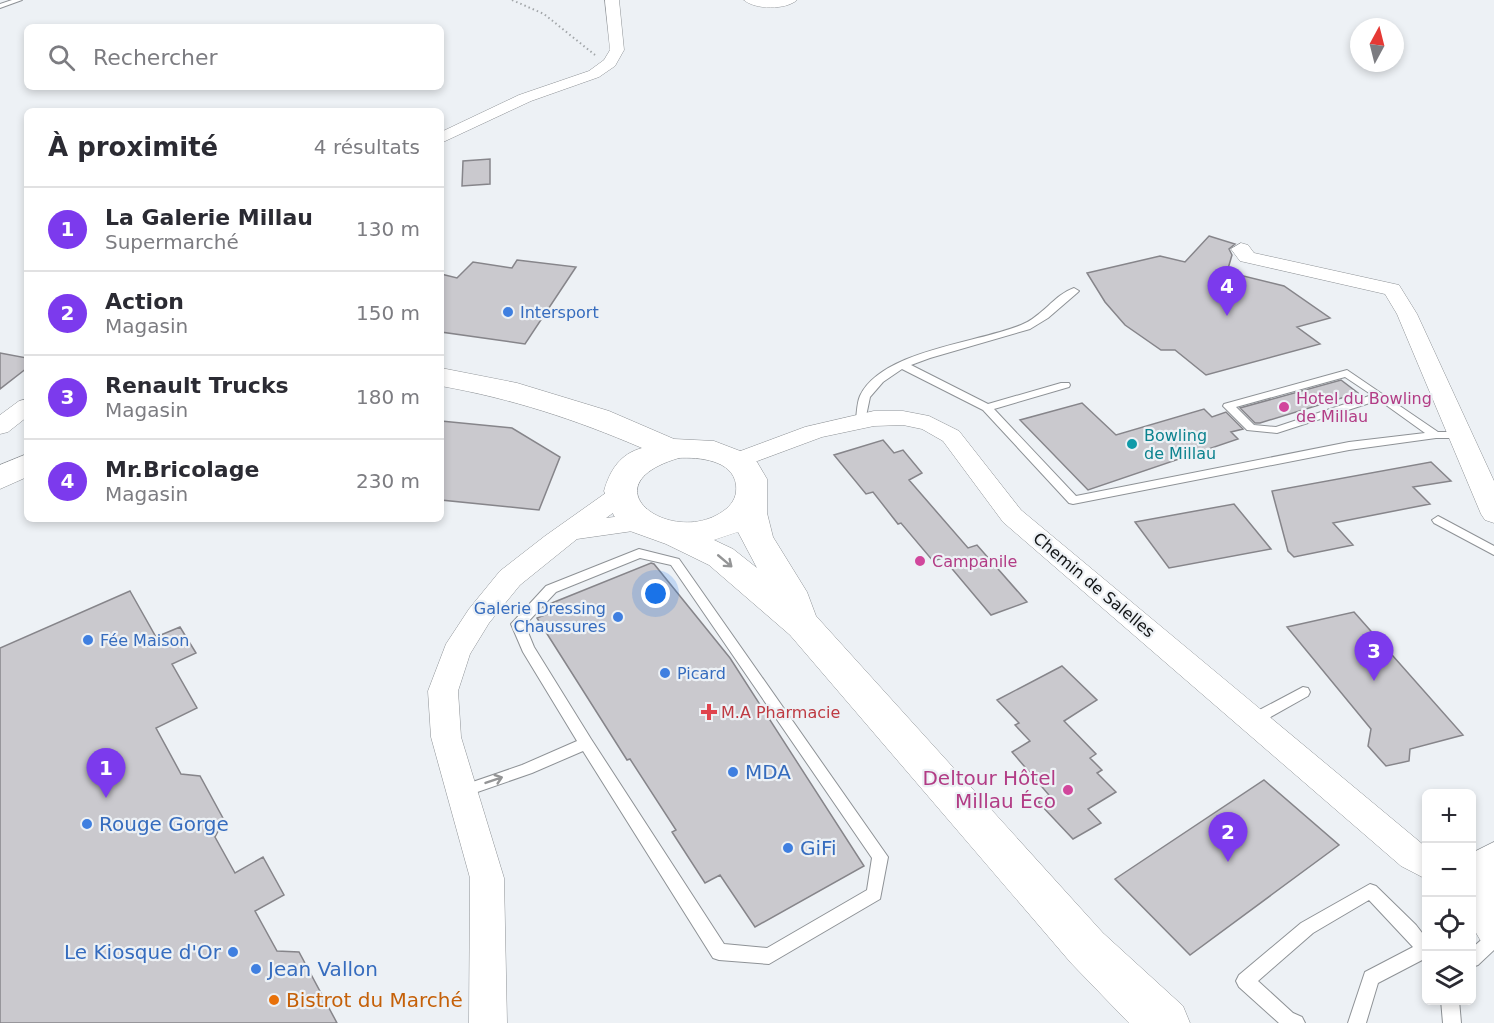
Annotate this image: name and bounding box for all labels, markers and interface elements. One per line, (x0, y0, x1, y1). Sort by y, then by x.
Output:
north arrow (1350, 18, 1404, 72)
search box (24, 24, 444, 90)
icon: search (45, 41, 78, 74)
text: Rechercher (93, 45, 218, 70)
text: À proximité (48, 132, 218, 162)
text: 4 résultats (314, 135, 420, 159)
text: La Galerie Millau (105, 205, 313, 230)
text: 1 (61, 217, 74, 241)
text: 130 m (356, 217, 420, 241)
text: Supermarché (105, 230, 239, 254)
pin: 4 (1208, 266, 1246, 316)
text: Action (105, 289, 184, 314)
text: 2 (61, 301, 74, 325)
text: 150 m (356, 301, 420, 325)
place label: Intersport (520, 303, 599, 322)
marker: Intersport (501, 305, 515, 319)
text: Magasin (105, 314, 188, 338)
text: Renault Trucks (105, 373, 289, 398)
text: 3 (61, 385, 74, 409)
text: 180 m (356, 385, 420, 409)
place label: Hotel du Bowling de Millau (1296, 389, 1432, 426)
text: Magasin (105, 398, 188, 422)
marker: Hotel du Bowling de Millau (1277, 400, 1291, 414)
place label: Bowling de Millau (1144, 426, 1216, 463)
marker: Bowling de Millau (1125, 437, 1139, 451)
text: Mr.Bricolage (105, 457, 259, 482)
text: 4 (61, 469, 74, 493)
text: 230 m (356, 469, 420, 493)
text: Magasin (105, 482, 188, 506)
street label: Chemin de Salelles (1029, 529, 1159, 641)
place label: Campanile (932, 552, 1017, 571)
marker: Campanile (913, 554, 927, 568)
one-way arrow (717, 555, 733, 568)
your location (641, 579, 670, 608)
place label: Galerie Dressing Chaussures (474, 599, 606, 636)
marker: Galerie Dressing Chaussures (611, 610, 625, 624)
place label: Fée Maison (100, 631, 189, 650)
pin: 3 (1354, 632, 1394, 681)
marker: Fée Maison (81, 633, 95, 647)
place label: Picard (677, 664, 726, 683)
marker: Picard (658, 666, 672, 680)
place label: M.A Pharmacie (721, 703, 840, 722)
marker: M.A Pharmacie (702, 705, 716, 719)
pin: 1 (86, 748, 126, 798)
place label: MDA (745, 760, 791, 784)
marker: MDA (726, 765, 740, 779)
place label: Deltour Hôtel Millau Éco (922, 766, 1056, 813)
one-way arrow (484, 774, 503, 785)
marker: Deltour Hôtel Millau Éco (1061, 783, 1075, 797)
map controls (1422, 789, 1476, 1005)
button: + (1422, 789, 1476, 843)
place label: Rouge Gorge (99, 812, 229, 836)
pin: 2 (1208, 812, 1248, 862)
marker: Rouge Gorge (80, 817, 94, 831)
place label: GiFi (800, 836, 837, 860)
marker: GiFi (781, 841, 795, 855)
button: − (1422, 843, 1476, 897)
button: locate (1422, 897, 1476, 951)
place label: Le Kiosque d'Or (64, 940, 222, 964)
marker: Le Kiosque d'Or (226, 945, 240, 959)
button: layers (1422, 951, 1476, 1005)
place label: Jean Vallon (266, 957, 378, 981)
marker: Jean Vallon (249, 962, 263, 976)
place label: Bistrot du Marché (286, 988, 463, 1012)
marker: Bistrot du Marché (267, 993, 281, 1007)

